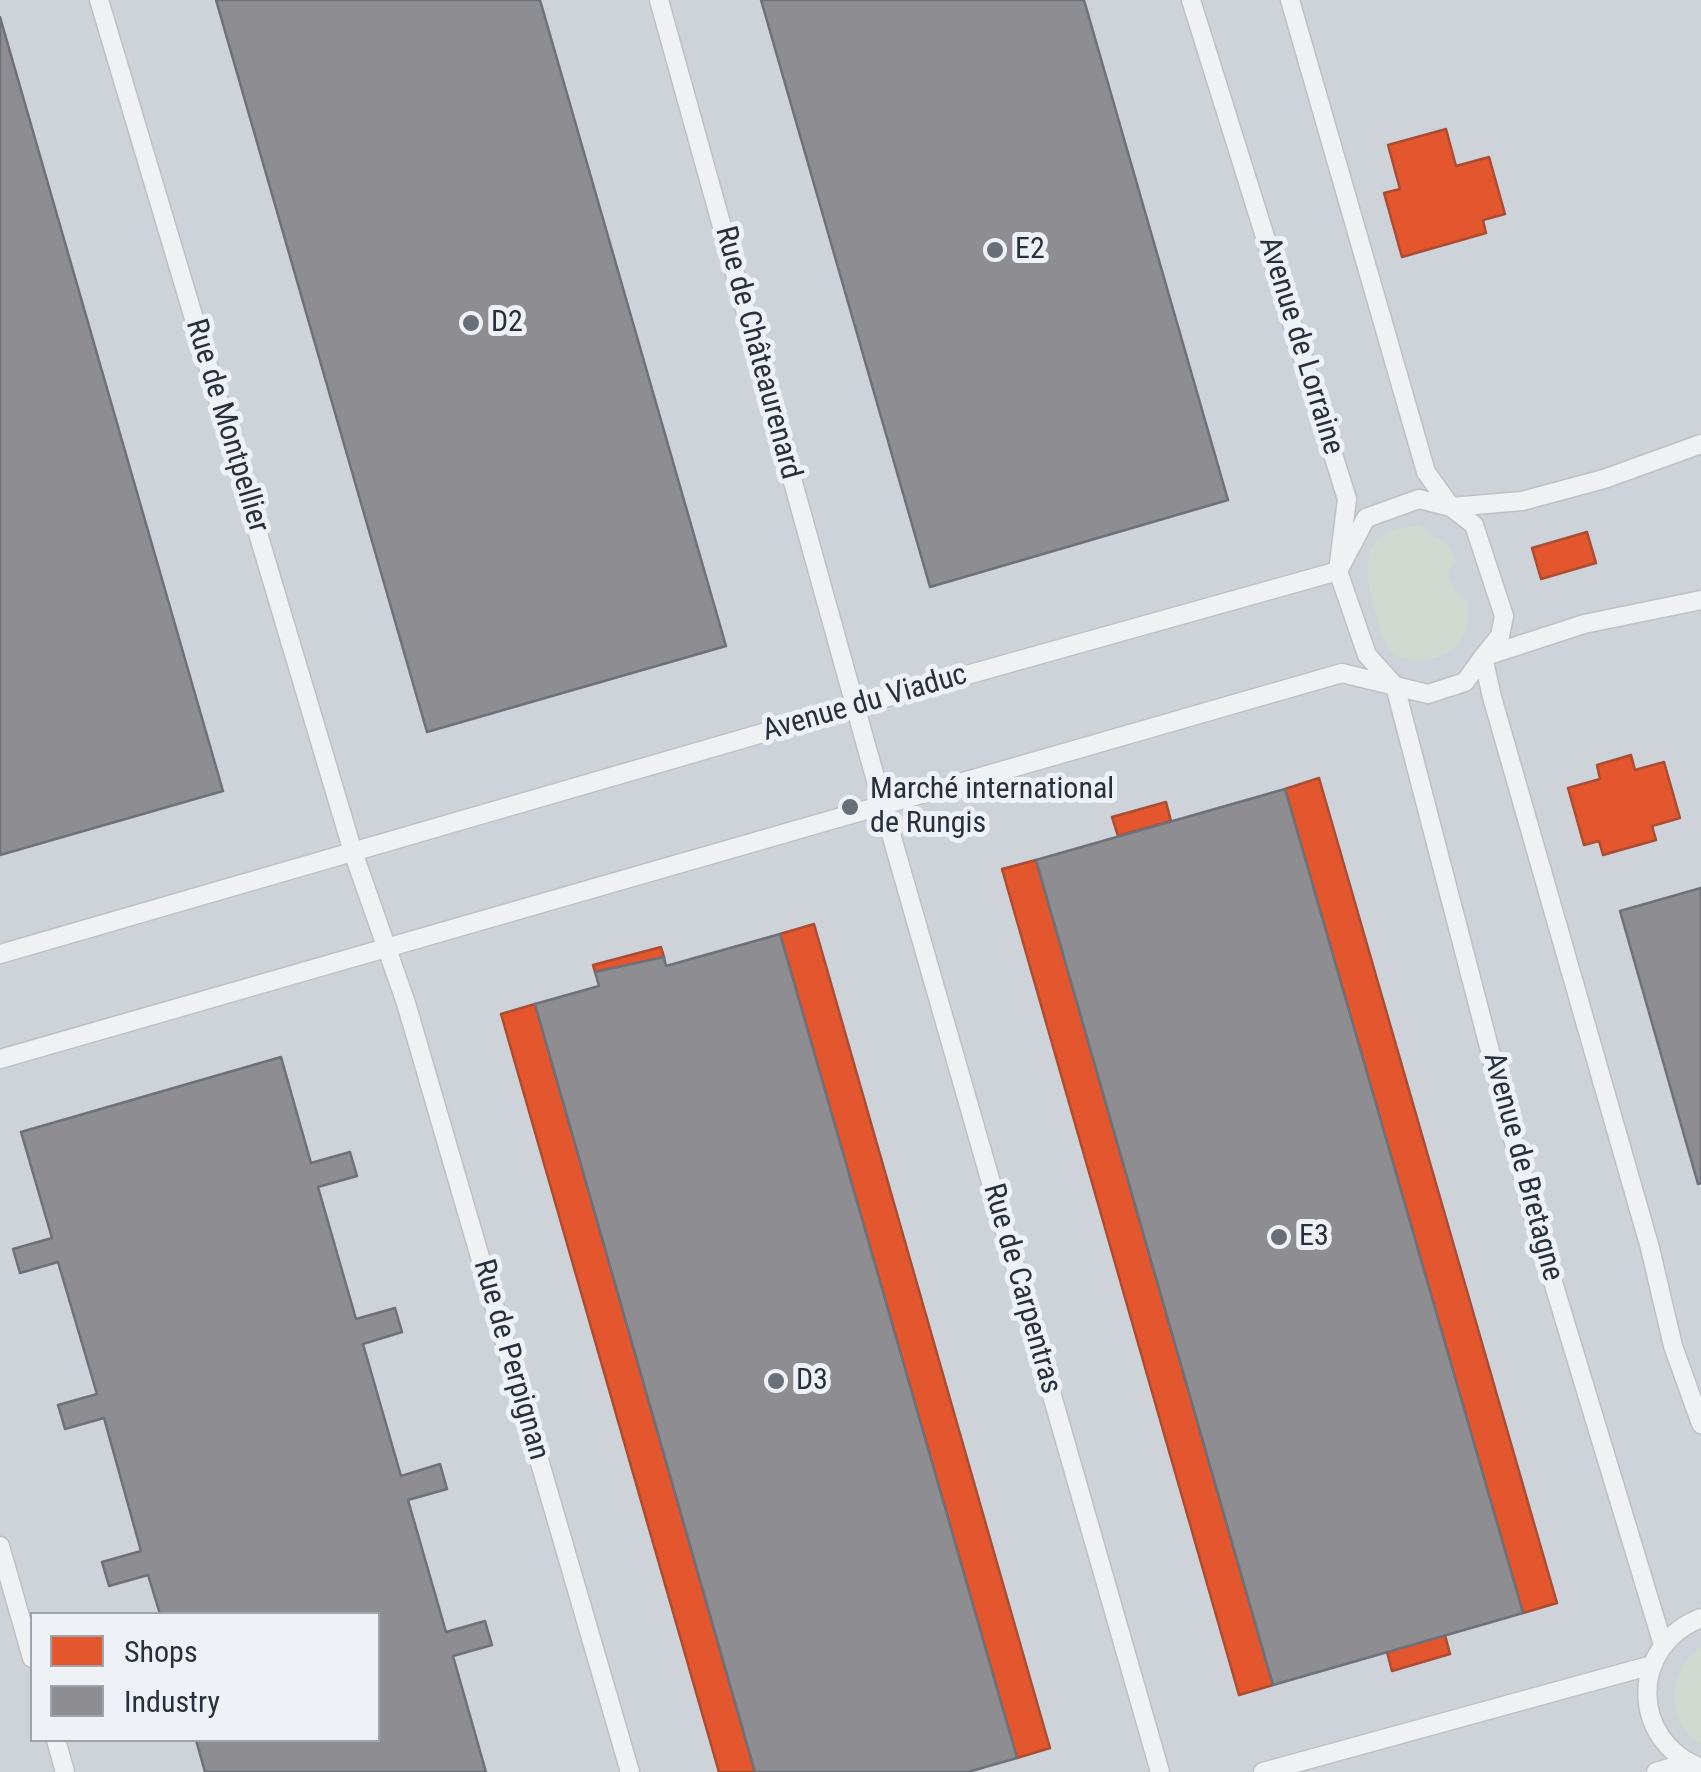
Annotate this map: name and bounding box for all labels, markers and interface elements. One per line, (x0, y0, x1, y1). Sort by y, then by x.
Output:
street label: Rue de Châteaurenard (706, 223, 808, 483)
place label: E2 (1015, 232, 1045, 268)
street label: Avenue de Lorraine (1250, 233, 1350, 459)
marker: E2 (984, 239, 1006, 261)
place label: D2 (491, 305, 523, 341)
marker: D2 (460, 312, 482, 334)
street label: Rue de Montpellier (176, 315, 276, 537)
street label: Avenue du Viaduc (759, 658, 971, 750)
place label: Marché international de Rungis (870, 772, 1114, 842)
marker: Marché international de Rungis (839, 796, 861, 818)
street label: Avenue de Bretagne (1474, 1049, 1570, 1285)
street label: Rue de Carpentras (974, 1180, 1068, 1398)
place label: E3 (1299, 1219, 1329, 1255)
marker: E3 (1268, 1226, 1290, 1248)
street label: Rue de Perpignan (464, 1256, 556, 1464)
place label: D3 (796, 1363, 828, 1399)
marker: D3 (765, 1370, 787, 1392)
legend (30, 1612, 380, 1742)
text: Shops (124, 1634, 198, 1669)
text: Industry (124, 1684, 220, 1719)

